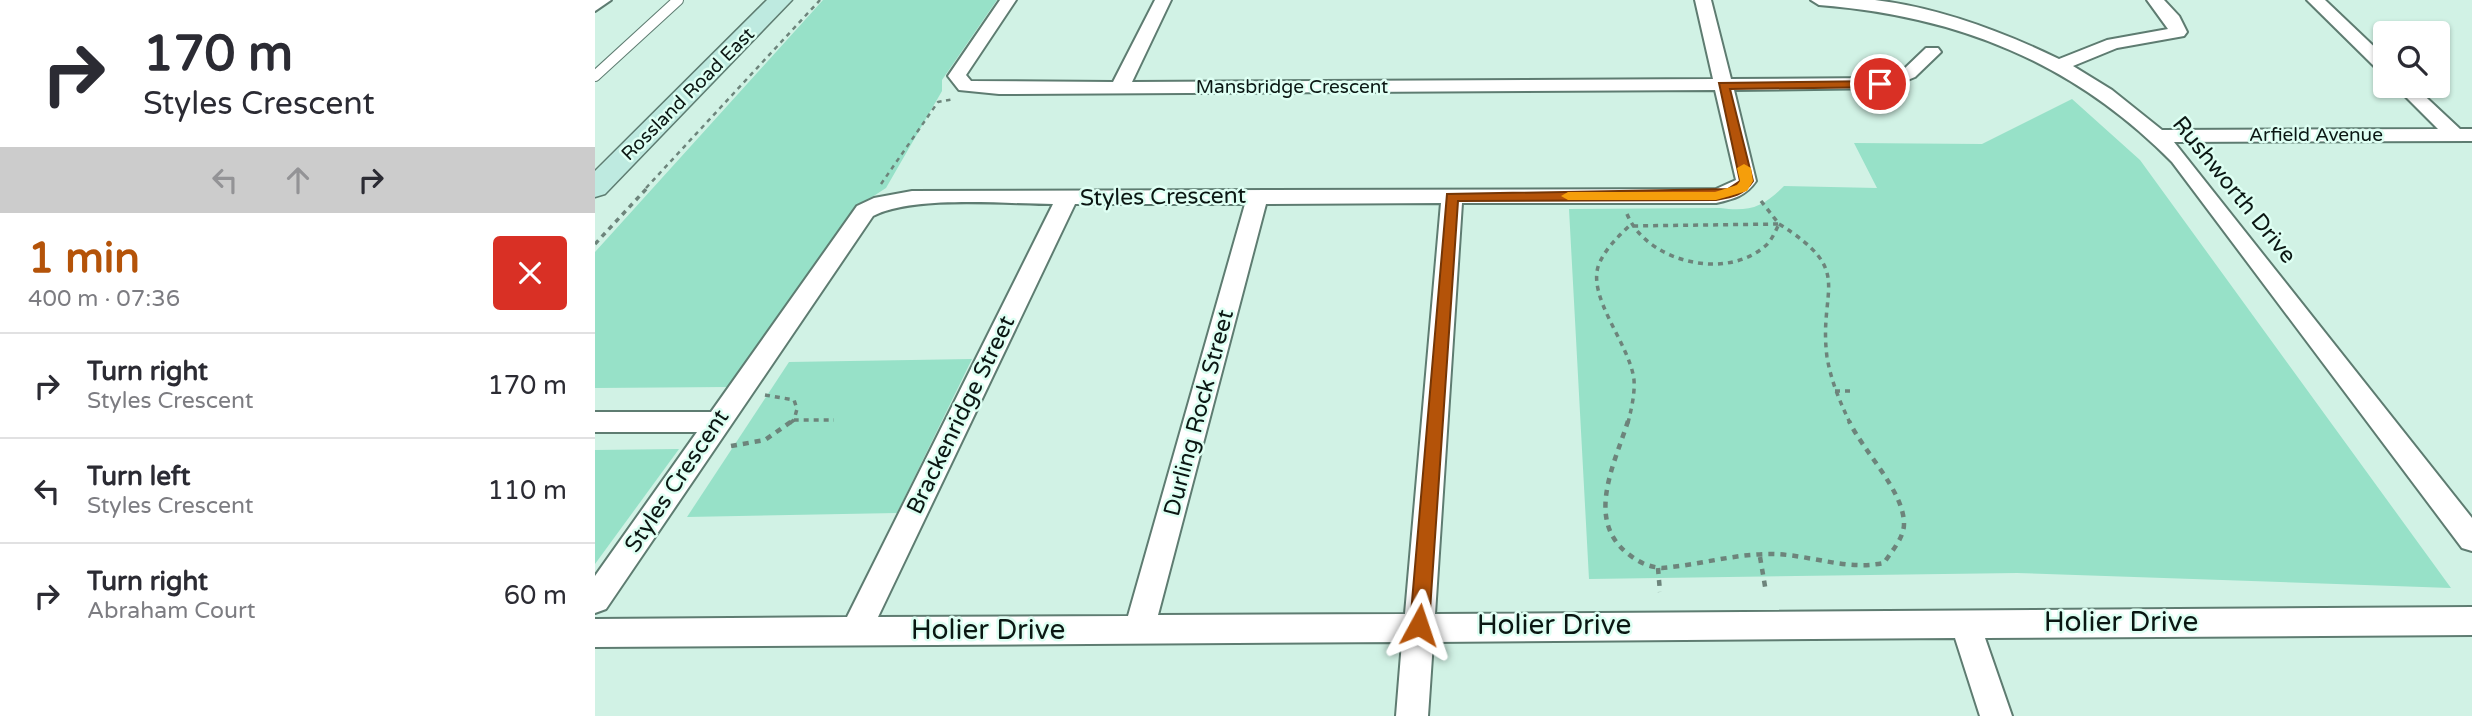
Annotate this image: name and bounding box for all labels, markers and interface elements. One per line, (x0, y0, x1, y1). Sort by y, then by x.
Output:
map controls (2373, 21, 2450, 98)
button: search (2373, 21, 2450, 98)
street label: Rossland Road East (617, 23, 759, 165)
text: 170 m (143, 25, 293, 84)
icon: right (28, 28, 119, 119)
pin (1850, 54, 1910, 114)
icon: arrive (1861, 65, 1899, 103)
street label: Mansbridge Crescent (1196, 76, 1388, 98)
text: Styles Crescent (143, 85, 375, 123)
street label: Rushworth Drive (2166, 111, 2302, 269)
street label: Arfield Avenue (2249, 124, 2383, 146)
icon: left (206, 161, 244, 199)
icon: ahead (279, 161, 317, 199)
icon: right (352, 161, 390, 199)
street label: Styles Crescent (1080, 182, 1247, 212)
text: 1 min (28, 233, 140, 284)
button: close (493, 236, 567, 310)
text: 400 m · 07:36 (28, 285, 180, 313)
street label: Durling Rock Street (1158, 306, 1240, 519)
street label: Brackenridge Street (901, 311, 1021, 519)
text: Turn right (87, 356, 208, 387)
icon: right (28, 367, 66, 405)
text: 170 m (487, 370, 567, 401)
text: Styles Crescent (87, 387, 254, 415)
street label: Styles Crescent (619, 404, 735, 558)
text: Turn left (87, 461, 190, 492)
icon: left (28, 472, 66, 510)
text: 110 m (487, 475, 567, 506)
text: Styles Crescent (87, 492, 254, 520)
text: Turn right (87, 566, 208, 597)
icon: right (28, 577, 66, 615)
text: 60 m (504, 580, 567, 611)
position arrow (1382, 588, 1456, 662)
text: Abraham Court (87, 597, 256, 625)
street label: Holier Drive (2044, 605, 2198, 639)
street label: Holier Drive (1477, 608, 1631, 642)
street label: Holier Drive (911, 613, 1065, 647)

